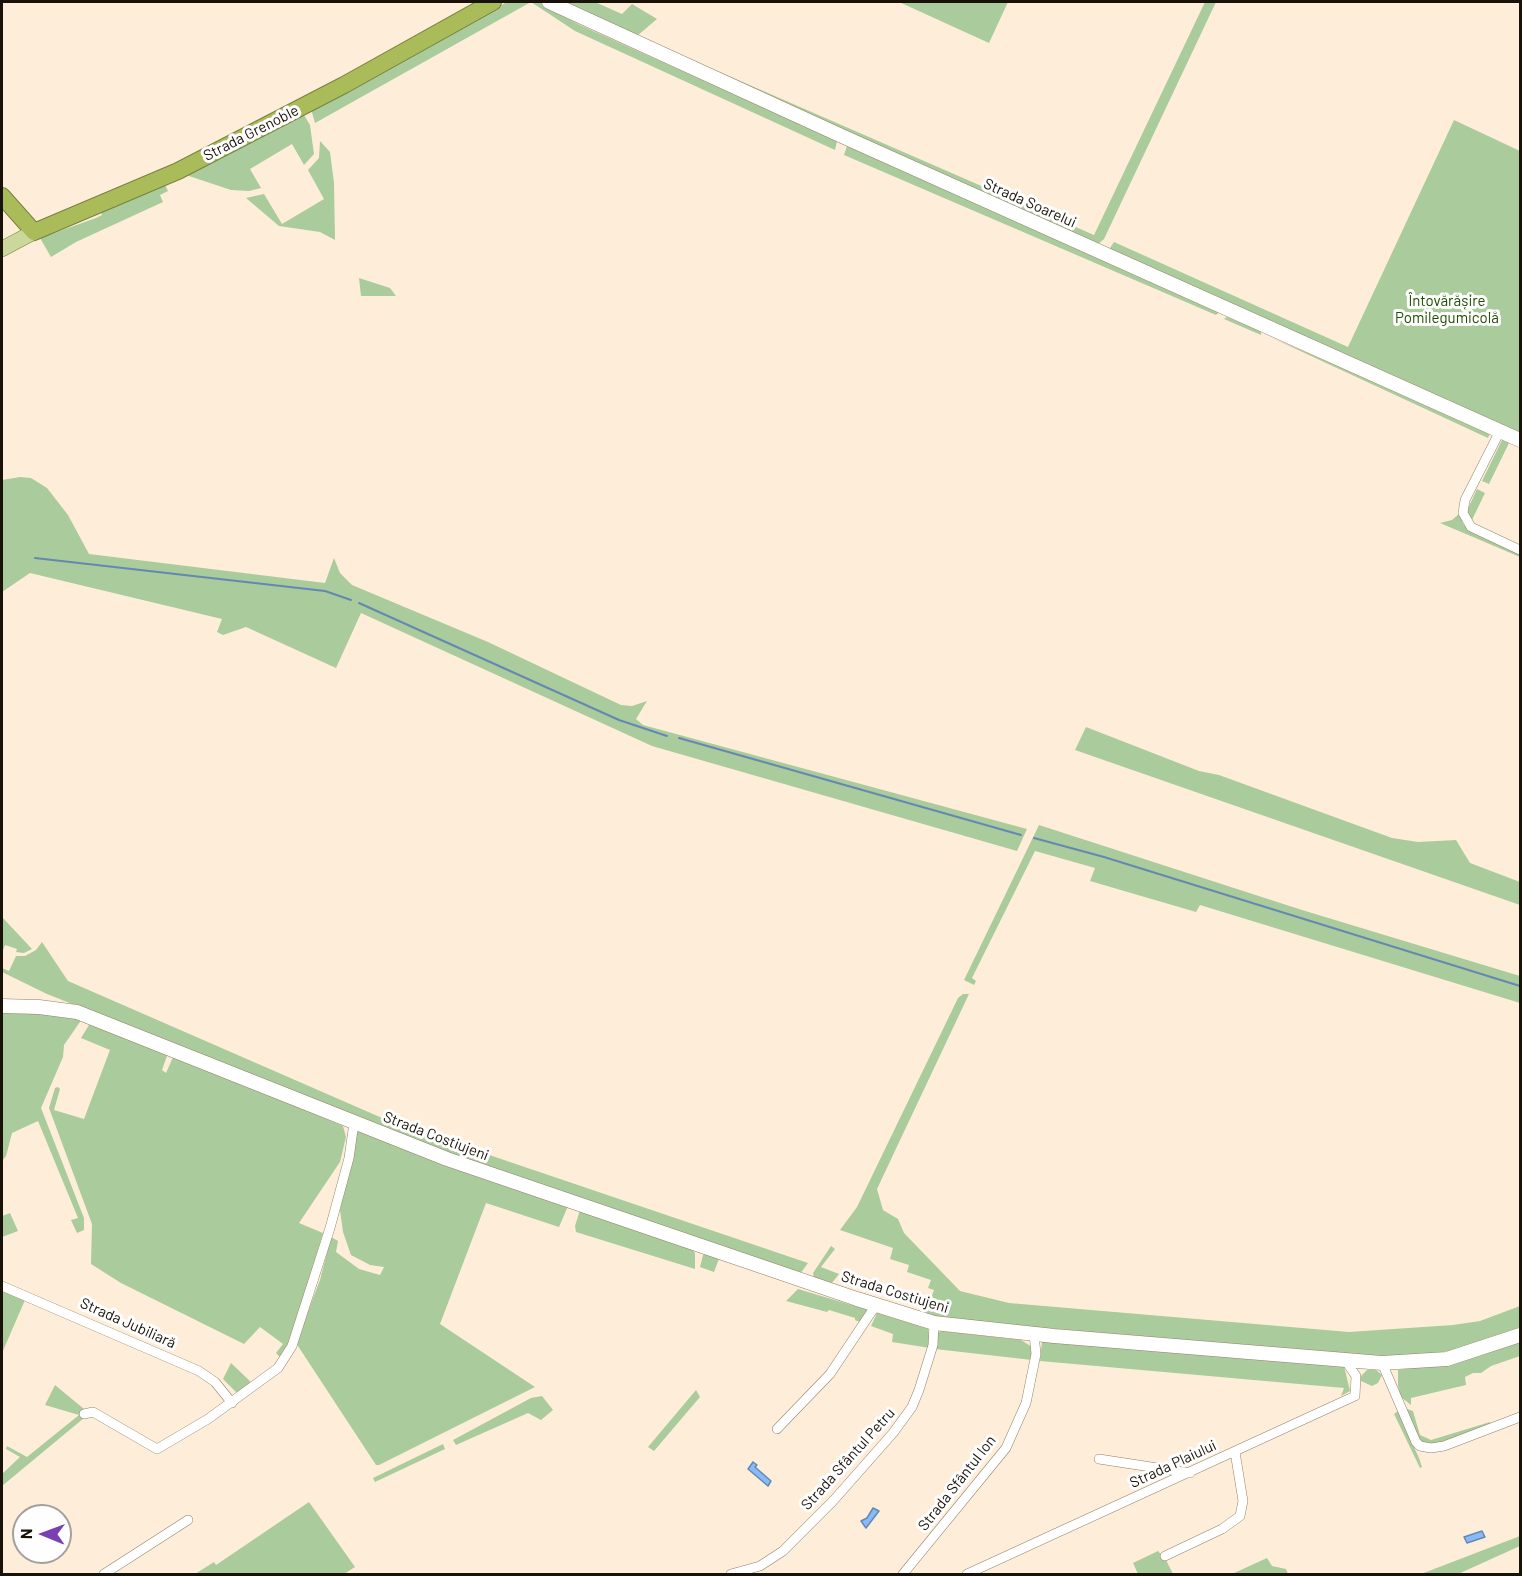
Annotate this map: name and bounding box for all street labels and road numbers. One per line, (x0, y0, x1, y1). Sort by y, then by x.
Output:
street label: Strada Grenoble (200, 101, 302, 165)
street label: Strada Soarelui (981, 175, 1079, 231)
street label: Strada Costiujeni (381, 1108, 491, 1164)
street label: Strada Costiujeni (839, 1267, 951, 1317)
street label: Strada Jubiliară (77, 1294, 179, 1352)
street label: Strada Sfântul Petru (797, 1404, 899, 1514)
street label: Strada Sfântul Ion (914, 1432, 1000, 1534)
street label: Strada Plaiului (1127, 1436, 1219, 1492)

